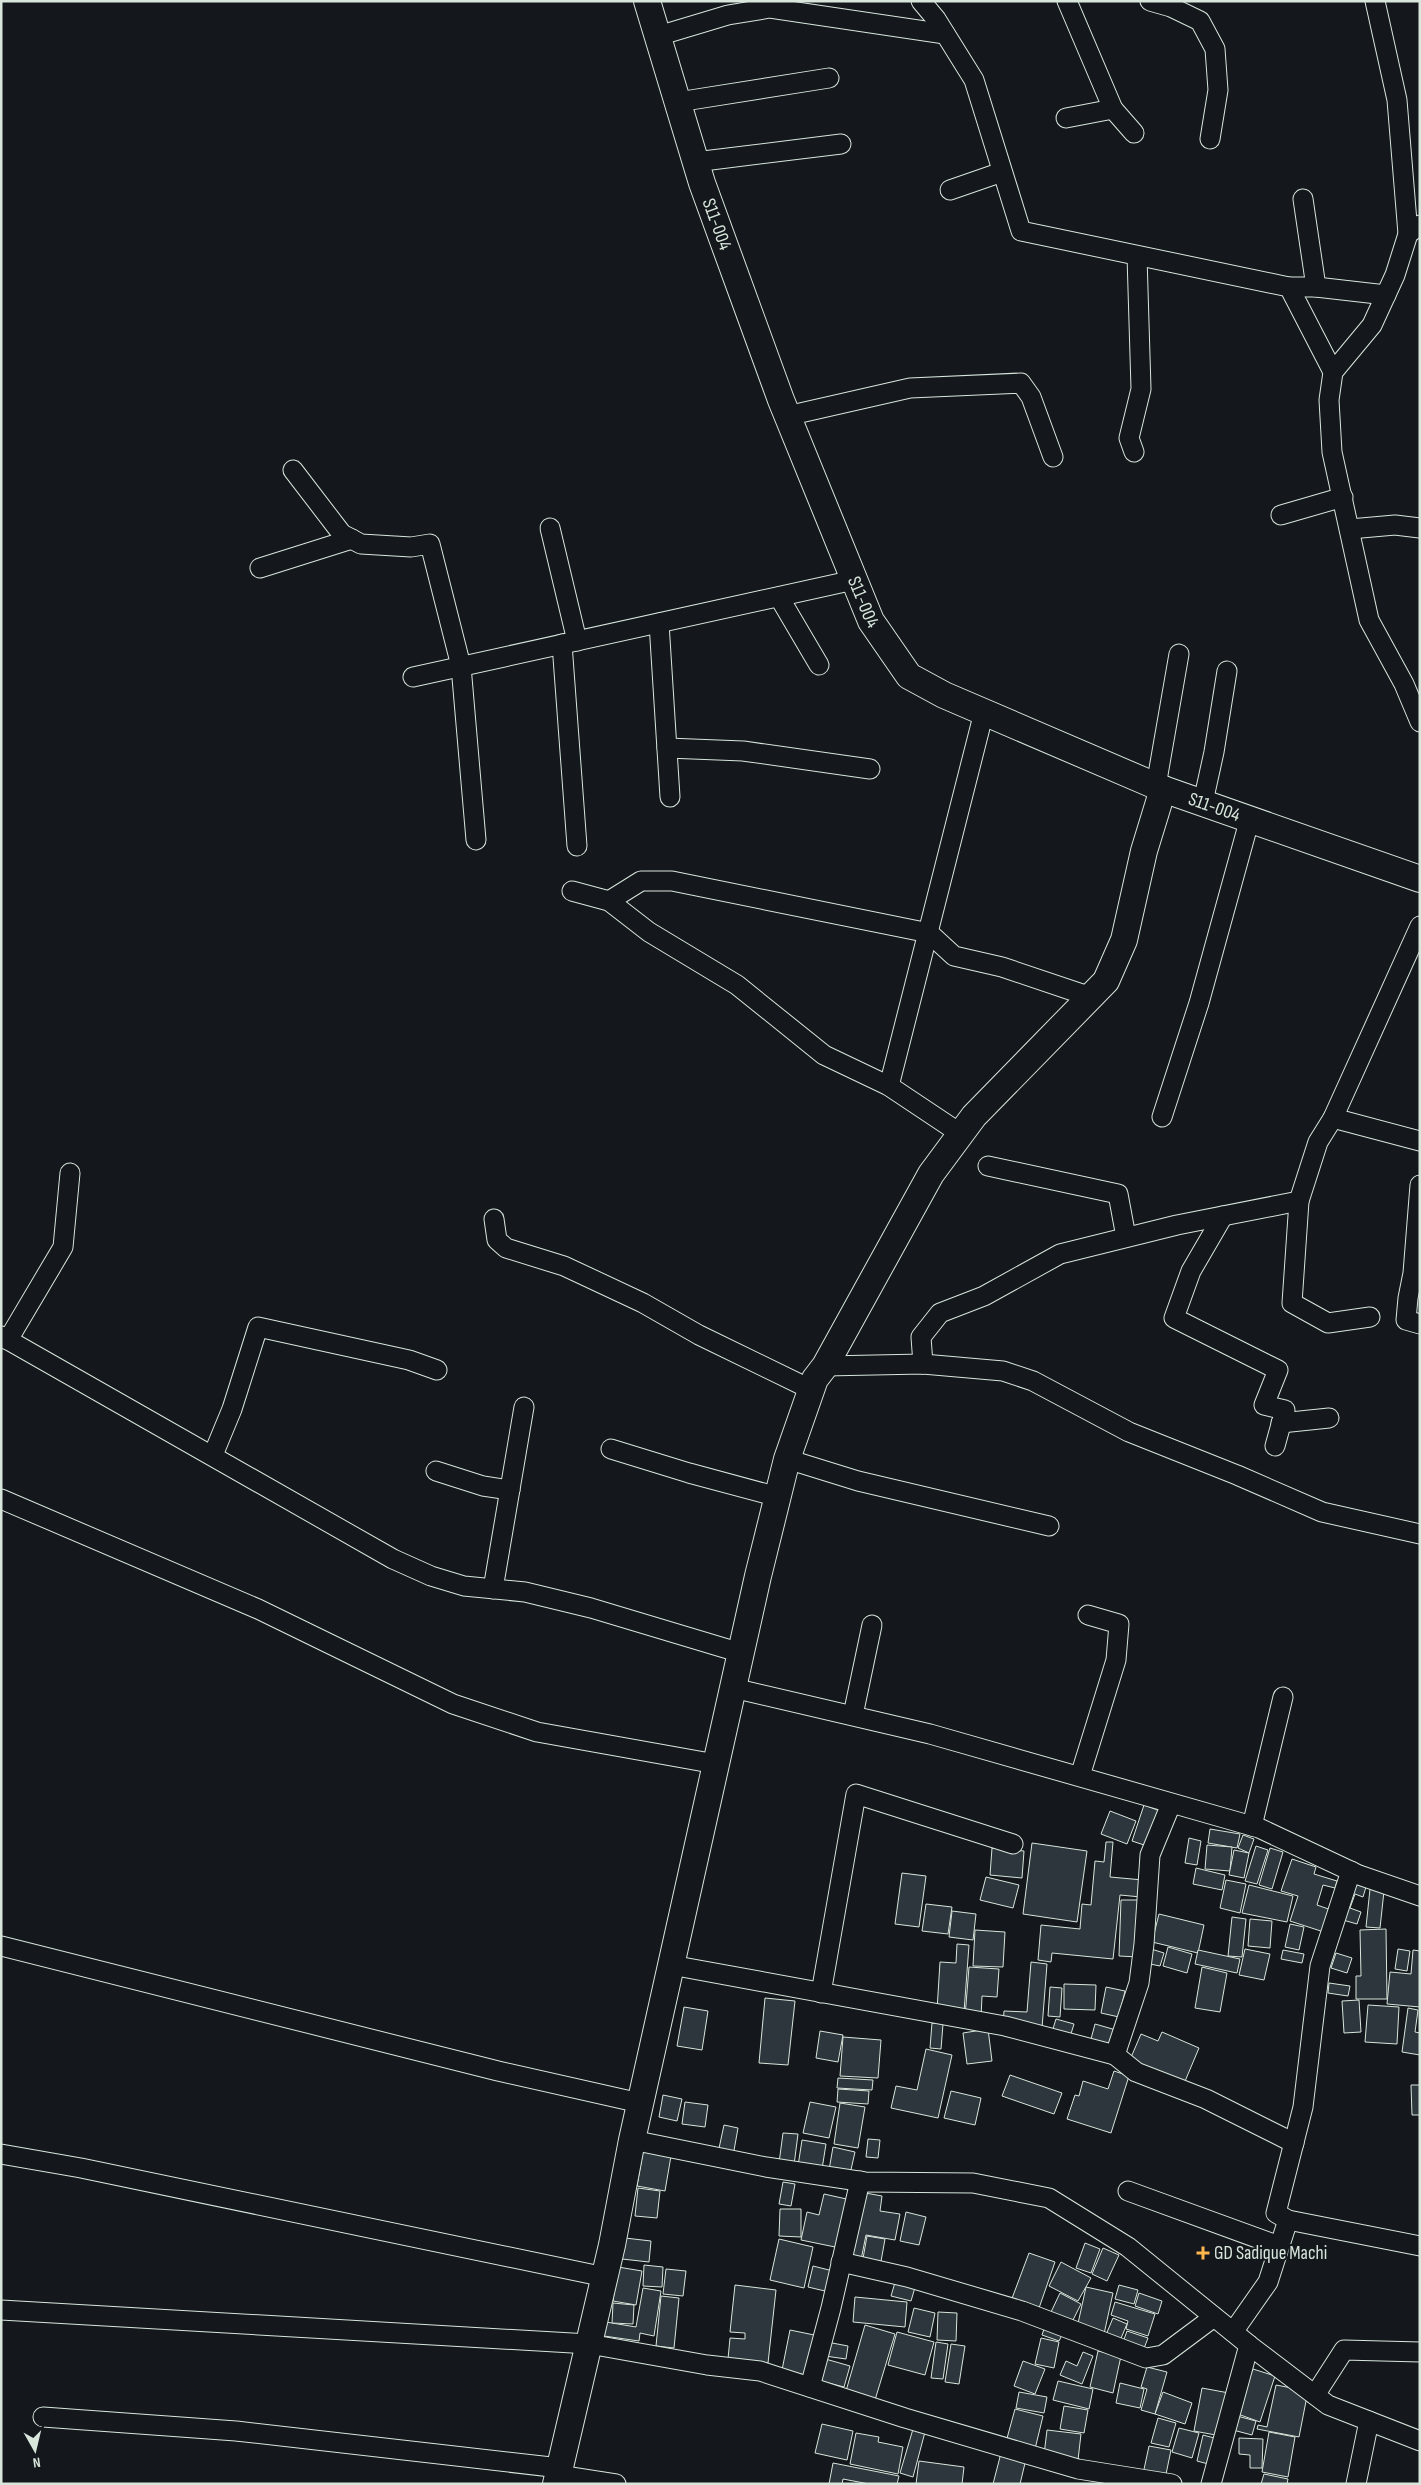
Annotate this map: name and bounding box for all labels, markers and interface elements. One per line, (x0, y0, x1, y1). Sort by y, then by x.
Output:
street label: S11-004 (697, 195, 737, 253)
street label: S11-004 (843, 573, 884, 632)
street label: S11-004 (1185, 787, 1243, 827)
place label: GD Sadique Machi (1214, 2242, 1327, 2265)
marker: GD Sadique Machi (1196, 2246, 1210, 2260)
north arrow (10, 2425, 60, 2475)
text: N (32, 2453, 42, 2471)

